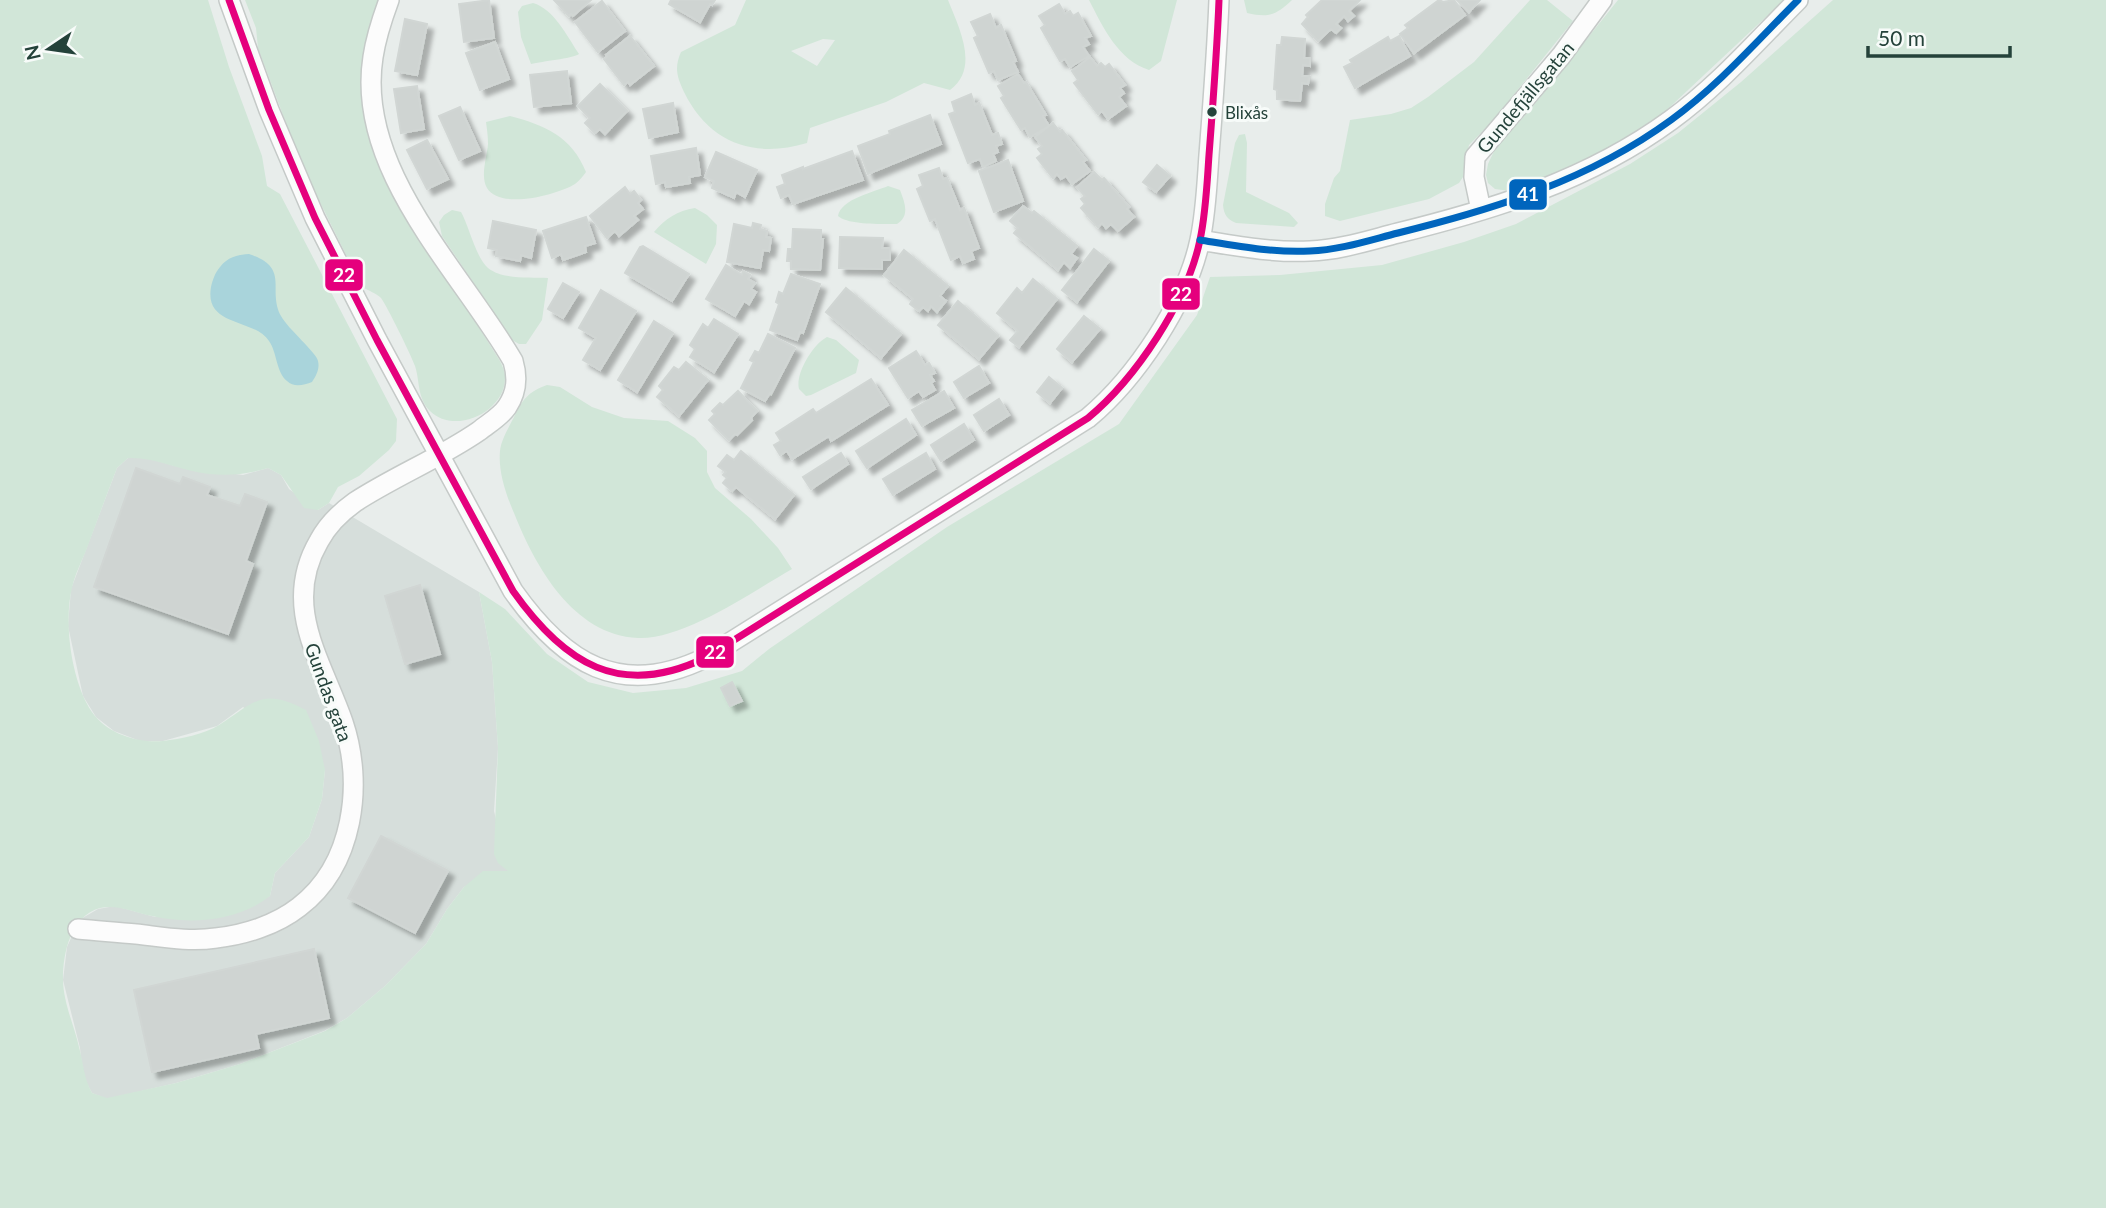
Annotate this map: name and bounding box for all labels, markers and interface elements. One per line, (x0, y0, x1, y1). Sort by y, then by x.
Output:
north arrow (14, 14, 84, 84)
scale bar (1868, 14, 2010, 58)
text: 50 m (1878, 25, 1925, 50)
street label: Gundefjällsgatan (1472, 36, 1578, 158)
text: N (19, 43, 45, 63)
place label: Blixås (1225, 102, 1268, 123)
marker: Blixås (1205, 105, 1219, 119)
line badge: 41 (1508, 178, 1548, 211)
text: 41 (1517, 182, 1539, 205)
line badge: 22 (324, 258, 364, 292)
text: 22 (333, 263, 355, 286)
line badge: 22 (1161, 277, 1201, 311)
text: 22 (1170, 282, 1192, 305)
line badge: 22 (695, 635, 735, 669)
street label: Gundas gata (300, 639, 358, 745)
text: 22 (704, 640, 726, 663)

